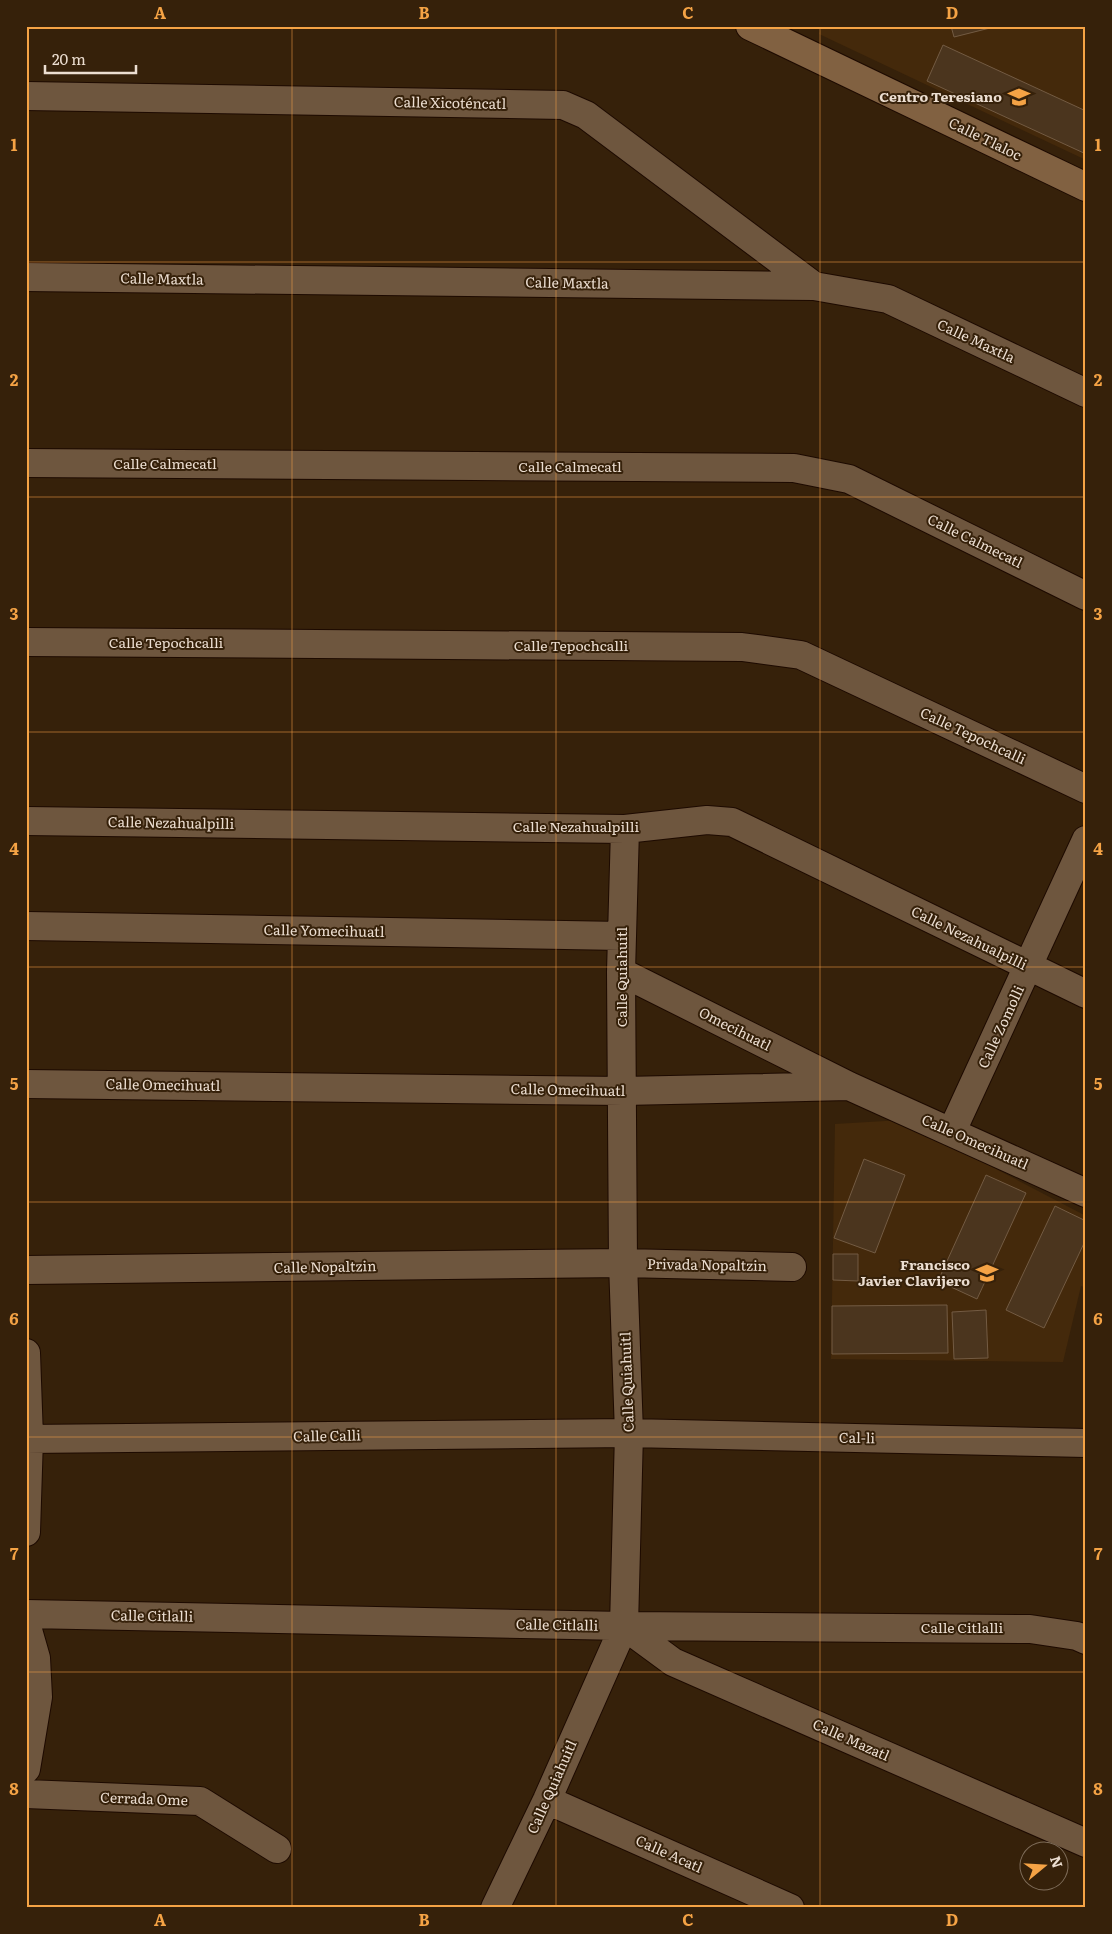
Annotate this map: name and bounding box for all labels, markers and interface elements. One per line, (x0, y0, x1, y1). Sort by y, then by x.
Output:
text: A (154, 0, 166, 24)
text: B (418, 0, 430, 24)
text: C (682, 0, 694, 24)
text: D (946, 0, 958, 24)
scale bar (45, 42, 136, 74)
text: 20 m (52, 47, 86, 70)
school or university icon: Centro Teresiano (1006, 84, 1032, 110)
place label: Centro Teresiano (879, 86, 1002, 106)
street label: Calle Xicoténcatl (394, 91, 507, 113)
street label: Calle Tlaloc (946, 112, 1025, 164)
text: 1 (11, 132, 18, 156)
text: 1 (1095, 132, 1102, 156)
street label: Calle Maxtla (120, 267, 204, 289)
street label: Calle Maxtla (525, 271, 609, 293)
street label: Calle Maxtla (934, 313, 1019, 367)
text: 2 (10, 367, 19, 391)
text: 2 (1094, 367, 1103, 391)
street label: Calle Calmecatl (113, 453, 217, 473)
street label: Calle Calmecatl (518, 456, 622, 476)
street label: Calle Calmecatl (925, 508, 1027, 572)
text: 3 (10, 601, 19, 625)
text: 3 (1094, 601, 1103, 625)
street label: Calle Tepochcalli (109, 632, 224, 652)
street label: Calle Tepochcalli (514, 635, 629, 655)
street label: Calle Tepochcalli (917, 702, 1030, 768)
street label: Calle Nezahualpilli (108, 811, 235, 833)
street label: Calle Nezahualpilli (513, 816, 640, 836)
text: 4 (9, 836, 19, 860)
text: 4 (1093, 836, 1103, 860)
street label: Calle Nezahualpilli (908, 900, 1031, 974)
street label: Calle Yomecihuatl (263, 919, 385, 941)
street label: Calle Quiahuitl (611, 926, 631, 1027)
street label: Calle Zomolli (972, 982, 1028, 1071)
street label: Omecihuatl (696, 1001, 775, 1055)
text: 5 (10, 1071, 19, 1095)
text: 5 (1094, 1071, 1103, 1095)
street label: Calle Omecihuatl (105, 1073, 221, 1095)
street label: Calle Omecihuatl (510, 1078, 626, 1100)
street label: Calle Omecihuatl (919, 1109, 1032, 1174)
street label: Privada Nopaltzin (647, 1253, 767, 1275)
place label: Francisco Javier Clavijero (858, 1254, 970, 1290)
street label: Calle Nopaltzin (273, 1255, 376, 1277)
school or university icon: Francisco Javier Clavijero (974, 1260, 1000, 1286)
text: 6 (9, 1306, 19, 1330)
text: 6 (1093, 1306, 1103, 1330)
street label: Calle Quiahuitl (614, 1331, 638, 1433)
street label: Calle Calli (293, 1424, 361, 1446)
street label: Cal-li (839, 1427, 876, 1447)
text: 7 (10, 1541, 19, 1565)
text: 7 (1094, 1541, 1103, 1565)
street label: Calle Citlalli (111, 1604, 194, 1626)
street label: Calle Citlalli (516, 1613, 599, 1635)
street label: Calle Citlalli (921, 1617, 1004, 1637)
street label: Calle Mazatl (810, 1713, 893, 1765)
street label: Calle Quiahuitl (521, 1736, 581, 1837)
text: 8 (9, 1776, 19, 1800)
text: 8 (1093, 1776, 1103, 1800)
street label: Cerrada Ome (100, 1786, 188, 1810)
street label: Calle Acatl (633, 1829, 706, 1877)
north arrow (1020, 1842, 1070, 1892)
text: N (1046, 1853, 1069, 1871)
text: A (154, 1907, 166, 1931)
text: B (418, 1907, 430, 1931)
text: C (682, 1907, 694, 1931)
text: D (946, 1907, 958, 1931)

